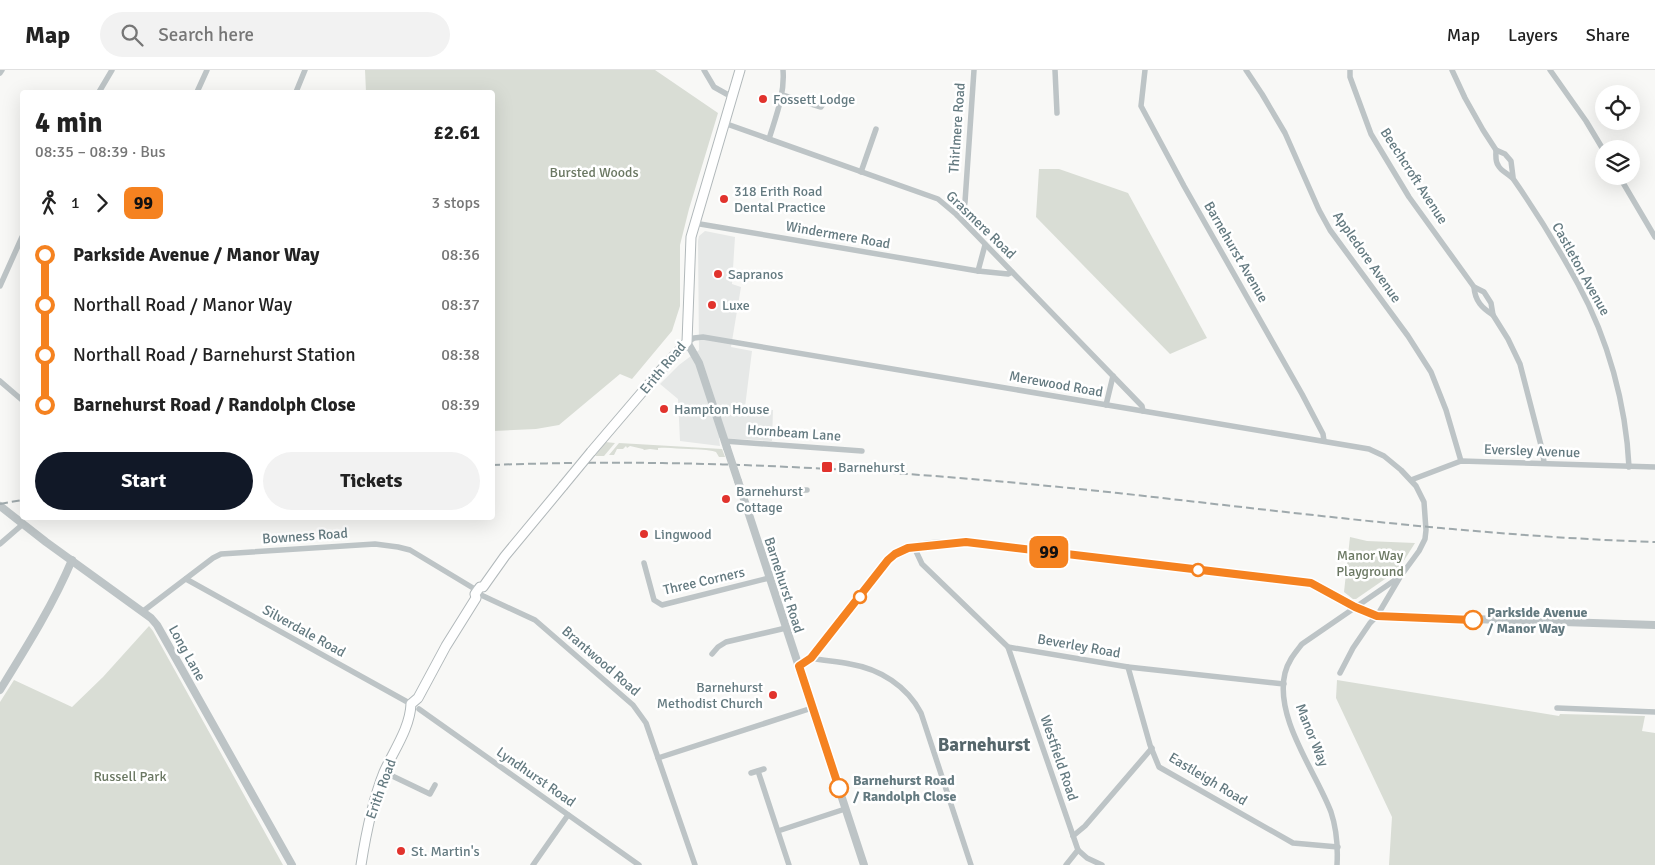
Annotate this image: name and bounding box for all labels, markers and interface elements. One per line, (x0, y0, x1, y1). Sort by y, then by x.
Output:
search box (100, 12, 450, 57)
text: Map (25, 20, 70, 50)
icon: search (118, 21, 146, 49)
text: Search here (158, 23, 254, 47)
text: Map (1447, 24, 1480, 46)
text: Layers (1508, 24, 1558, 46)
text: Share (1586, 24, 1630, 46)
street label: Thirlmere Road (945, 82, 969, 174)
map controls (1595, 85, 1640, 185)
button: locate (1595, 85, 1640, 130)
place label: Fossett Lodge (773, 91, 855, 108)
marker: Fossett Lodge (757, 93, 769, 105)
text: 4 min (35, 106, 103, 140)
text: £2.61 (434, 121, 480, 145)
street label: Beechcroft Avenue (1377, 125, 1451, 227)
button: layers (1595, 140, 1640, 185)
text: 08:35 – 08:39 · Bus (35, 142, 166, 162)
park label: Bursted Woods (549, 164, 639, 181)
place label: 318 Erith Road Dental Practice (734, 183, 826, 216)
street label: Grasmere Road (943, 187, 1019, 263)
icon: walk (35, 189, 63, 217)
icon: forward (88, 189, 116, 217)
text: 99 (134, 192, 153, 214)
text: 1 (71, 193, 80, 213)
text: 3 stops (432, 193, 480, 213)
marker: 318 Erith Road Dental Practice (718, 193, 730, 205)
street label: Barnehurst Avenue (1200, 199, 1272, 305)
street label: Appledore Avenue (1329, 208, 1405, 306)
street label: Windermere Road (784, 217, 892, 253)
street label: Castleton Avenue (1548, 219, 1614, 319)
text: Parkside Avenue / Manor Way (73, 243, 319, 267)
text: 08:36 (441, 245, 480, 265)
place label: Sapranos (728, 266, 784, 283)
marker: Sapranos (712, 268, 724, 280)
text: Northall Road / Manor Way (73, 293, 292, 317)
text: 08:37 (441, 295, 480, 315)
place label: Luxe (722, 297, 750, 314)
marker: Luxe (706, 299, 718, 311)
street label: Erith Road (636, 339, 690, 397)
text: Northall Road / Barnehurst Station (73, 343, 356, 367)
text: 08:38 (441, 345, 480, 365)
street label: Merewood Road (1008, 367, 1104, 401)
text: Barnehurst Road / Randolph Close (73, 393, 356, 417)
text: 08:39 (441, 395, 480, 415)
place label: Hampton House (674, 401, 769, 418)
marker: Hampton House (658, 403, 670, 415)
street label: Hornbeam Lane (746, 421, 842, 445)
street label: Eversley Avenue (1484, 441, 1580, 461)
button: Start (35, 452, 253, 510)
button: Tickets (263, 452, 480, 510)
place label: Barnehurst (838, 459, 905, 476)
marker: Barnehurst (820, 460, 834, 474)
place label: Barnehurst Cottage (736, 483, 803, 516)
marker: Barnehurst Cottage (720, 493, 732, 505)
street label: Bowness Road (262, 525, 348, 547)
place label: Lingwood (654, 526, 712, 543)
marker: Lingwood (638, 528, 650, 540)
street label: Barnehurst Road (760, 535, 808, 635)
line badge: 99 (1026, 536, 1072, 568)
text: 99 (1039, 541, 1059, 563)
park label: Manor Way Playground (1336, 547, 1404, 580)
street label: Three Corners (662, 563, 746, 599)
unlabelled marker (1191, 563, 1205, 577)
unlabelled marker (853, 590, 867, 604)
street label: Silverdale Road (260, 601, 348, 661)
place label: Parkside Avenue / Manor Way (1487, 604, 1588, 637)
marker: Parkside Avenue / Manor Way (1463, 610, 1483, 630)
street label: Long Lane (165, 622, 209, 684)
street label: Brantwood Road (558, 622, 644, 700)
street label: Beverley Road (1036, 630, 1122, 662)
place label: Barnehurst Methodist Church (657, 679, 763, 712)
marker: Barnehurst Methodist Church (767, 689, 779, 701)
street label: Manor Way (1292, 701, 1332, 769)
street label: Westfield Road (1036, 713, 1082, 803)
district label: Barnehurst (938, 733, 1030, 757)
street label: Lyndhurst Road (493, 743, 579, 811)
street label: Eastleigh Road (1166, 749, 1250, 809)
street label: Erith Road (362, 757, 400, 821)
park label: Russell Park (93, 768, 167, 785)
place label: Barnehurst Road / Randolph Close (853, 772, 956, 805)
marker: Barnehurst Road / Randolph Close (829, 778, 849, 798)
place label: St. Martin's (411, 843, 480, 860)
marker: St. Martin's (395, 845, 407, 857)

